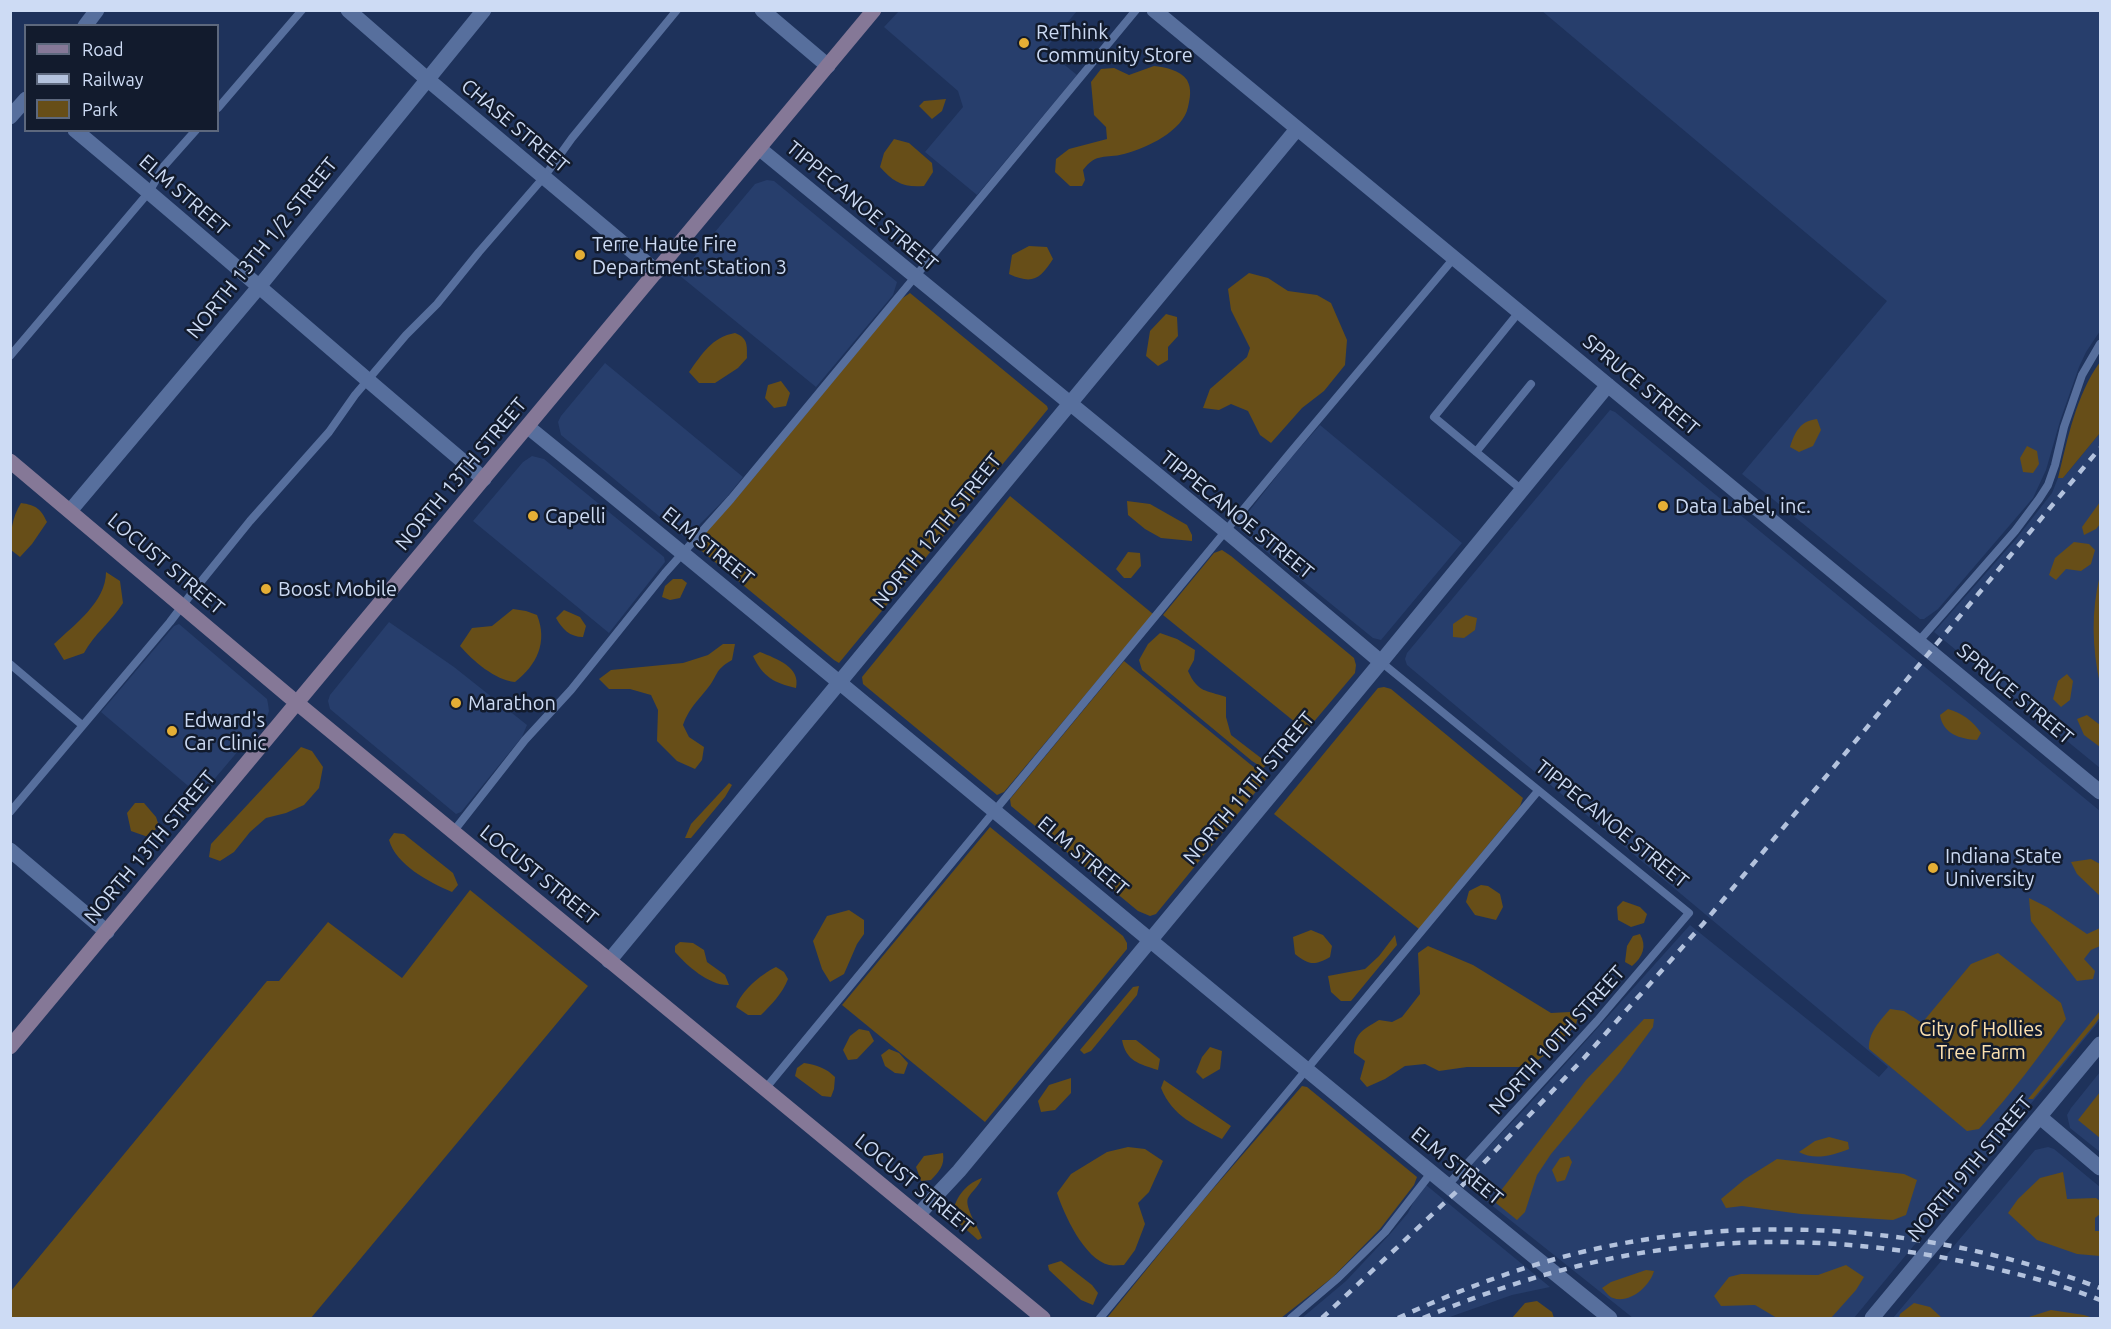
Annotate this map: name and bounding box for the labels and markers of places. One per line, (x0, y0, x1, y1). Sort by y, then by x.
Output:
place label: ReThink Community Store (1036, 20, 1193, 67)
marker: ReThink Community Store (1017, 36, 1031, 50)
place label: Terre Haute Fire Department Station 3 (592, 232, 787, 279)
marker: Terre Haute Fire Department Station 3 (573, 248, 587, 262)
place label: Data Label, inc. (1675, 494, 1811, 518)
marker: Data Label, inc. (1656, 499, 1670, 513)
place label: Capelli (545, 504, 606, 528)
marker: Capelli (526, 509, 540, 523)
place label: Boost Mobile (278, 577, 397, 601)
marker: Boost Mobile (259, 582, 273, 596)
place label: Marathon (468, 691, 556, 715)
marker: Marathon (449, 696, 463, 710)
place label: Edward's Car Clinic (184, 708, 267, 755)
marker: Edward's Car Clinic (165, 724, 179, 738)
place label: Indiana State University (1945, 844, 2062, 891)
marker: Indiana State University (1926, 861, 1940, 875)

